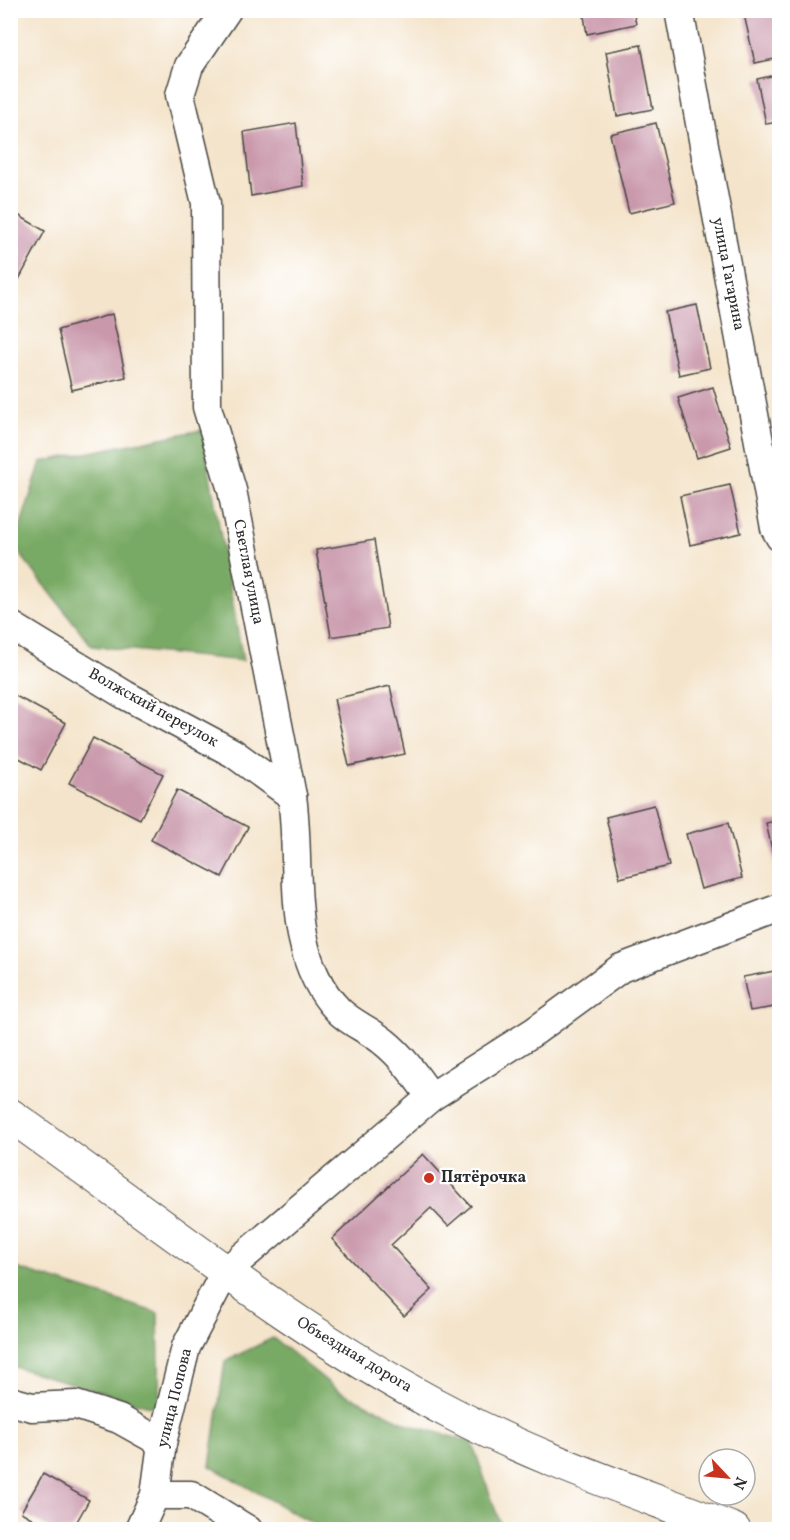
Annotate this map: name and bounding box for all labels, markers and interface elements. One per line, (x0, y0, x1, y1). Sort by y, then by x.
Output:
street label: улица Гагарина (706, 216, 750, 332)
street label: Светлая улица (227, 518, 269, 626)
street label: Волжский переулок (84, 663, 222, 753)
place label: Пятёрочка (441, 1167, 526, 1189)
marker: Пятёрочка (422, 1171, 436, 1185)
street label: Объездная дорога (292, 1312, 416, 1398)
street label: улица Попова (152, 1346, 198, 1450)
north arrow (697, 1447, 757, 1507)
text: N (726, 1473, 751, 1493)

